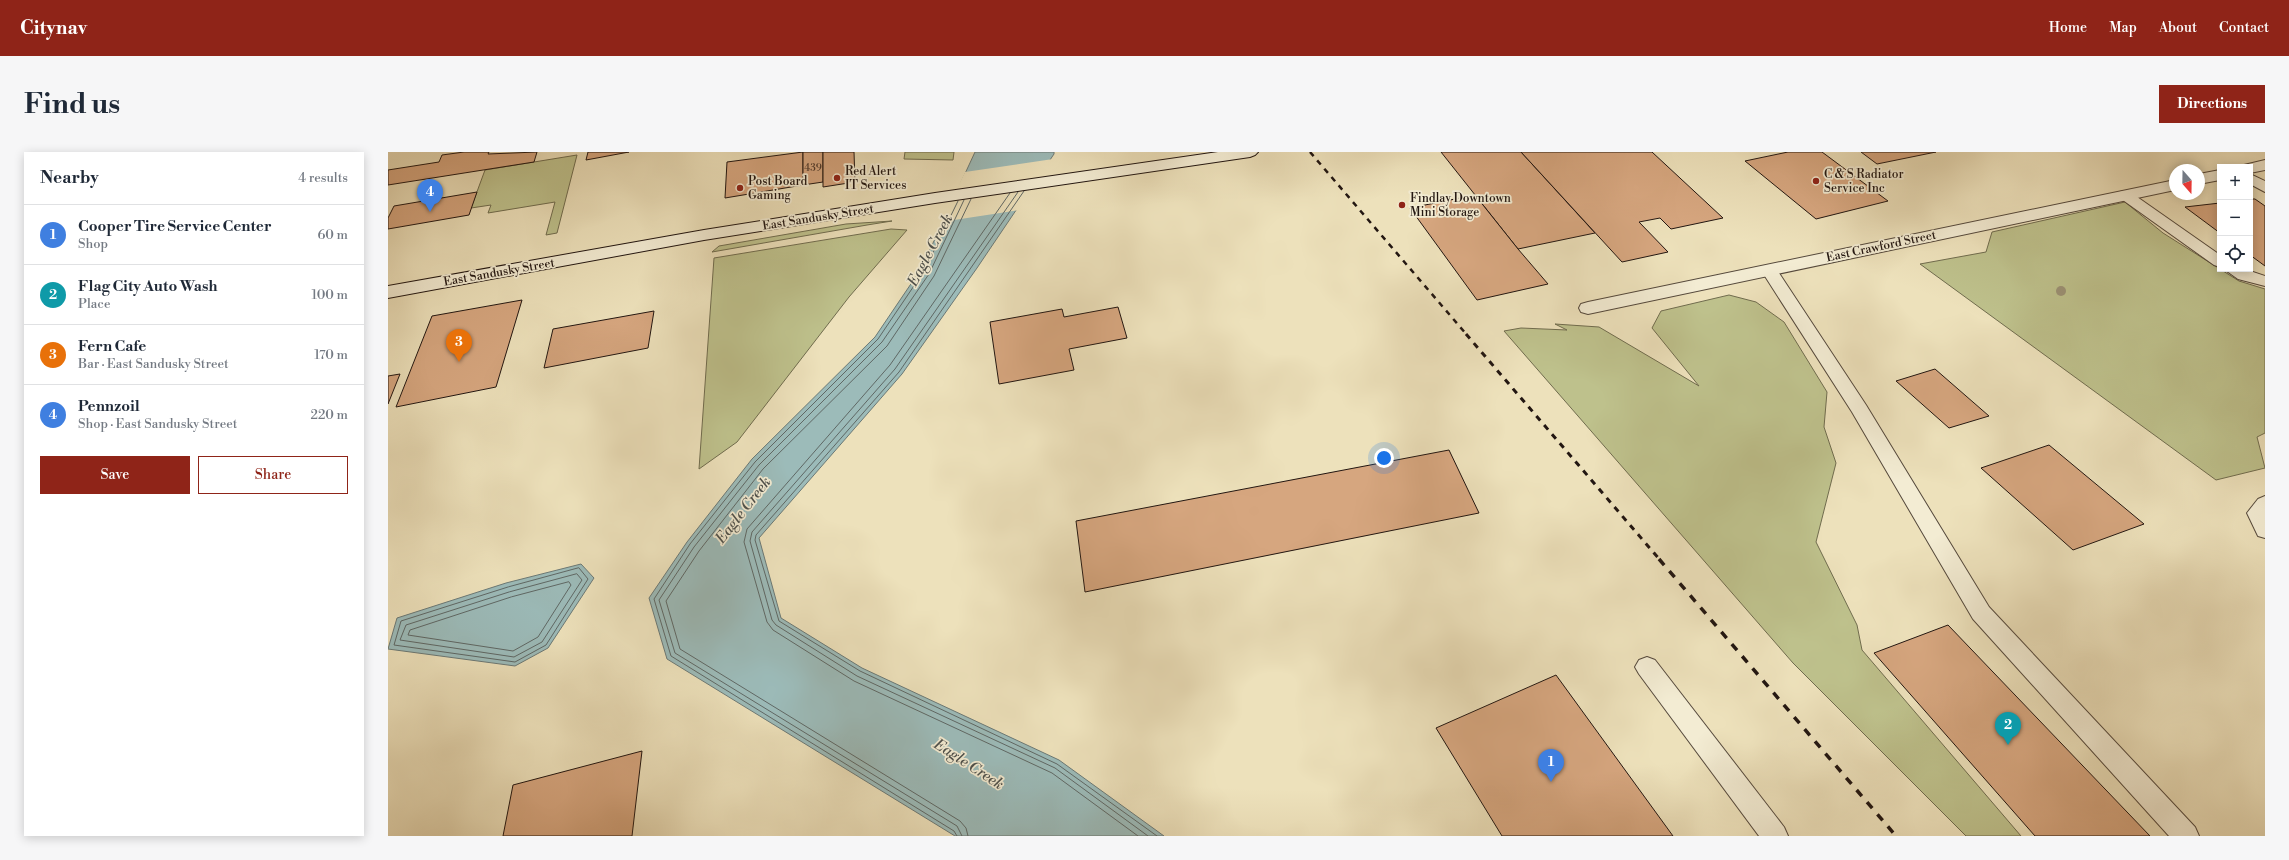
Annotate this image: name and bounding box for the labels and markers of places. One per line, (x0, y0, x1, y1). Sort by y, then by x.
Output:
place label: Red Alert IT Services (845, 164, 906, 193)
place label: C & S Radiator Service Inc (1824, 167, 1904, 196)
marker: Red Alert IT Services (832, 173, 842, 183)
place label: Post Board Gaming (748, 174, 808, 203)
marker: C & S Radiator Service Inc (1811, 176, 1821, 186)
pin: 4 (417, 179, 443, 212)
marker: Post Board Gaming (735, 183, 745, 193)
place label: Findlay Downtown Mini Storage (1410, 191, 1511, 220)
marker: Findlay Downtown Mini Storage (1397, 200, 1407, 210)
pin: 3 (446, 329, 472, 362)
pin: 2 (1995, 712, 2021, 745)
pin: 1 (1538, 749, 1564, 782)

